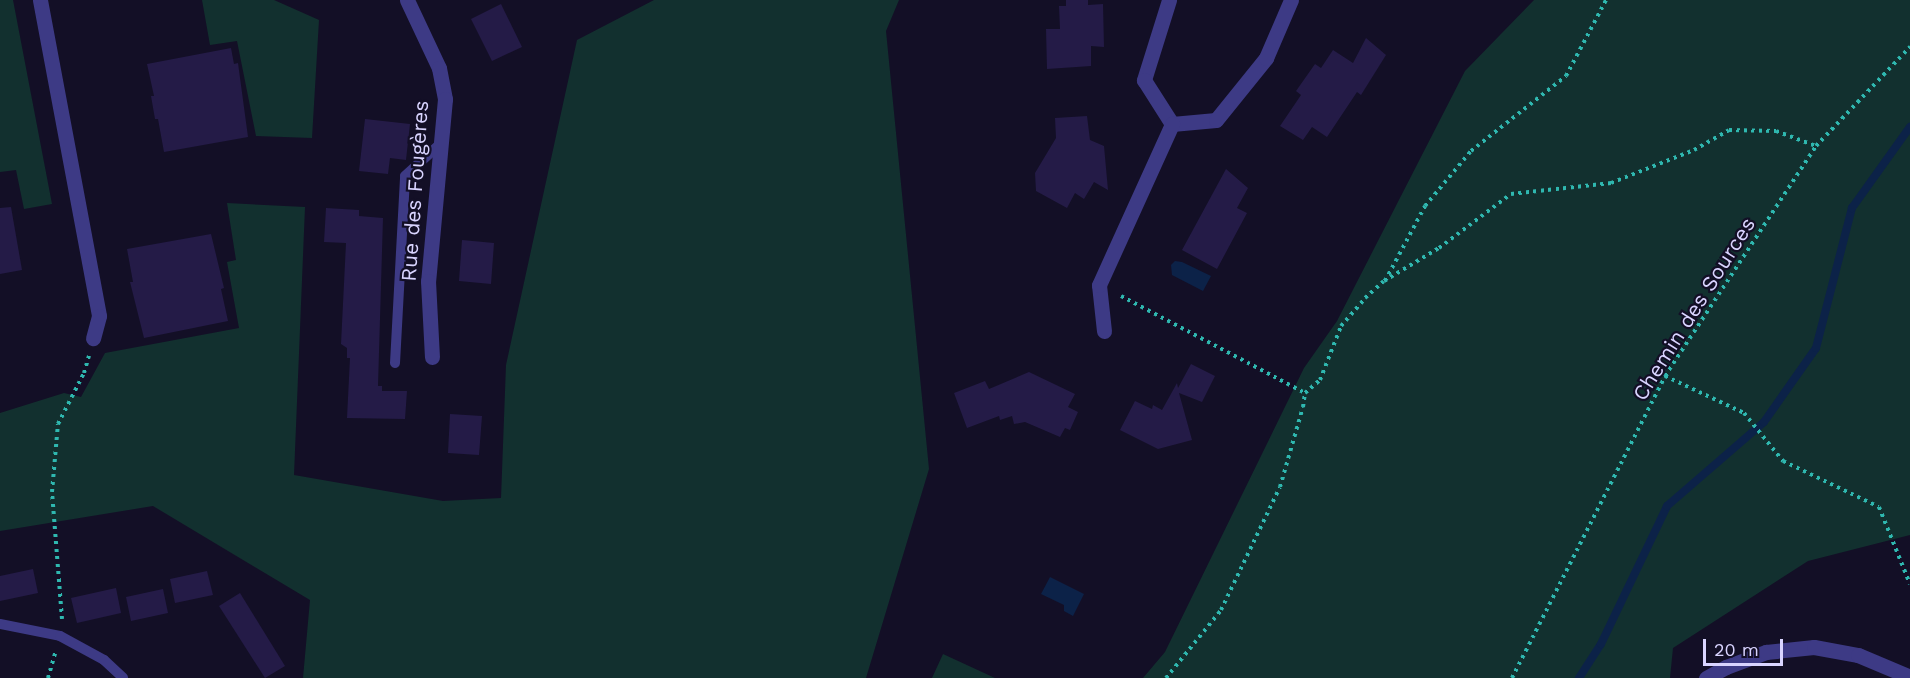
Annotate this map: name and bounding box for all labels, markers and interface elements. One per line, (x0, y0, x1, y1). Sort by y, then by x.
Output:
street label: Rue des Fougères (396, 100, 434, 282)
street label: Chemin des Sources (1627, 213, 1761, 405)
scale bar (1706, 627, 1786, 665)
text: 20 m (1714, 639, 1759, 660)

